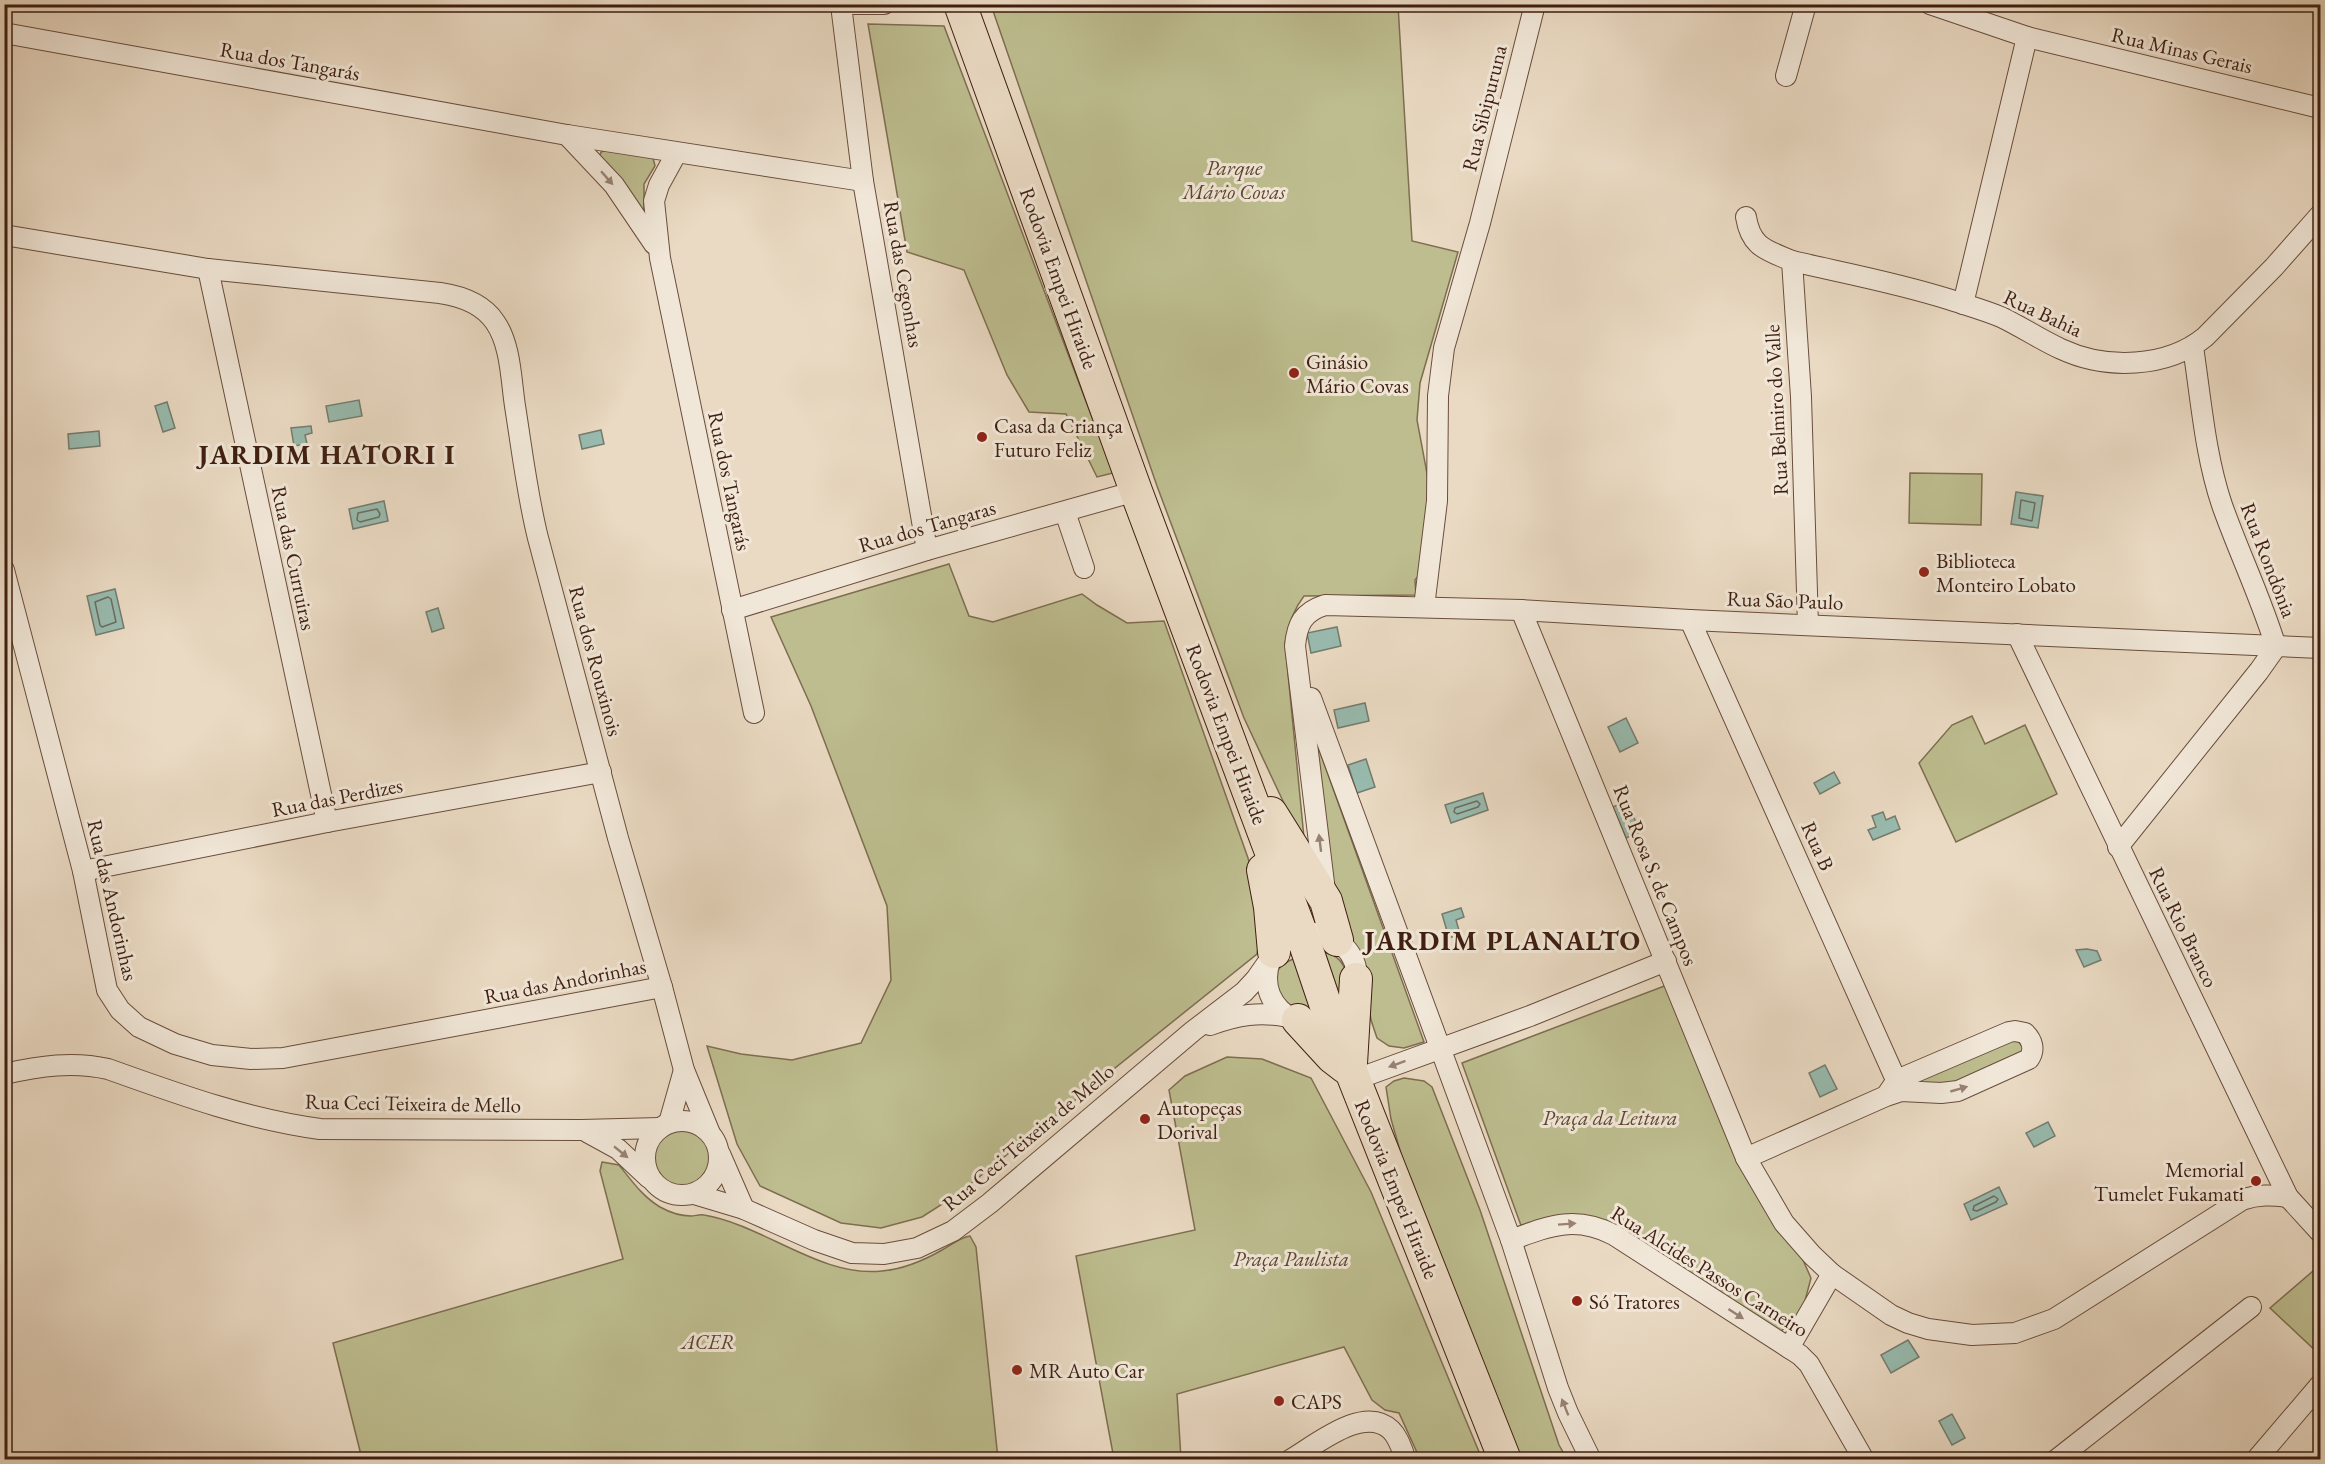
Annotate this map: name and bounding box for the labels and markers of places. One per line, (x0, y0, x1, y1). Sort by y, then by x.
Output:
place label: Ginásio Mário Covas (1306, 348, 1409, 399)
marker: Ginásio Mário Covas (1287, 366, 1301, 380)
place label: Casa da Criança Futuro Feliz (994, 412, 1124, 463)
marker: Casa da Criança Futuro Feliz (975, 430, 989, 444)
place label: Biblioteca Monteiro Lobato (1936, 547, 2076, 598)
marker: Biblioteca Monteiro Lobato (1917, 565, 1931, 579)
place label: Autopeças Dorival (1156, 1094, 1242, 1145)
marker: Autopeças Dorival (1138, 1112, 1152, 1126)
place label: Memorial Tumelet Fukamati (2094, 1156, 2244, 1207)
marker: Memorial Tumelet Fukamati (2249, 1174, 2263, 1188)
place label: Só Tratores (1589, 1288, 1680, 1315)
marker: Só Tratores (1570, 1294, 1584, 1308)
place label: MR Auto Car (1029, 1357, 1144, 1384)
marker: MR Auto Car (1010, 1363, 1024, 1377)
place label: CAPS (1291, 1388, 1342, 1415)
marker: CAPS (1272, 1394, 1286, 1408)

